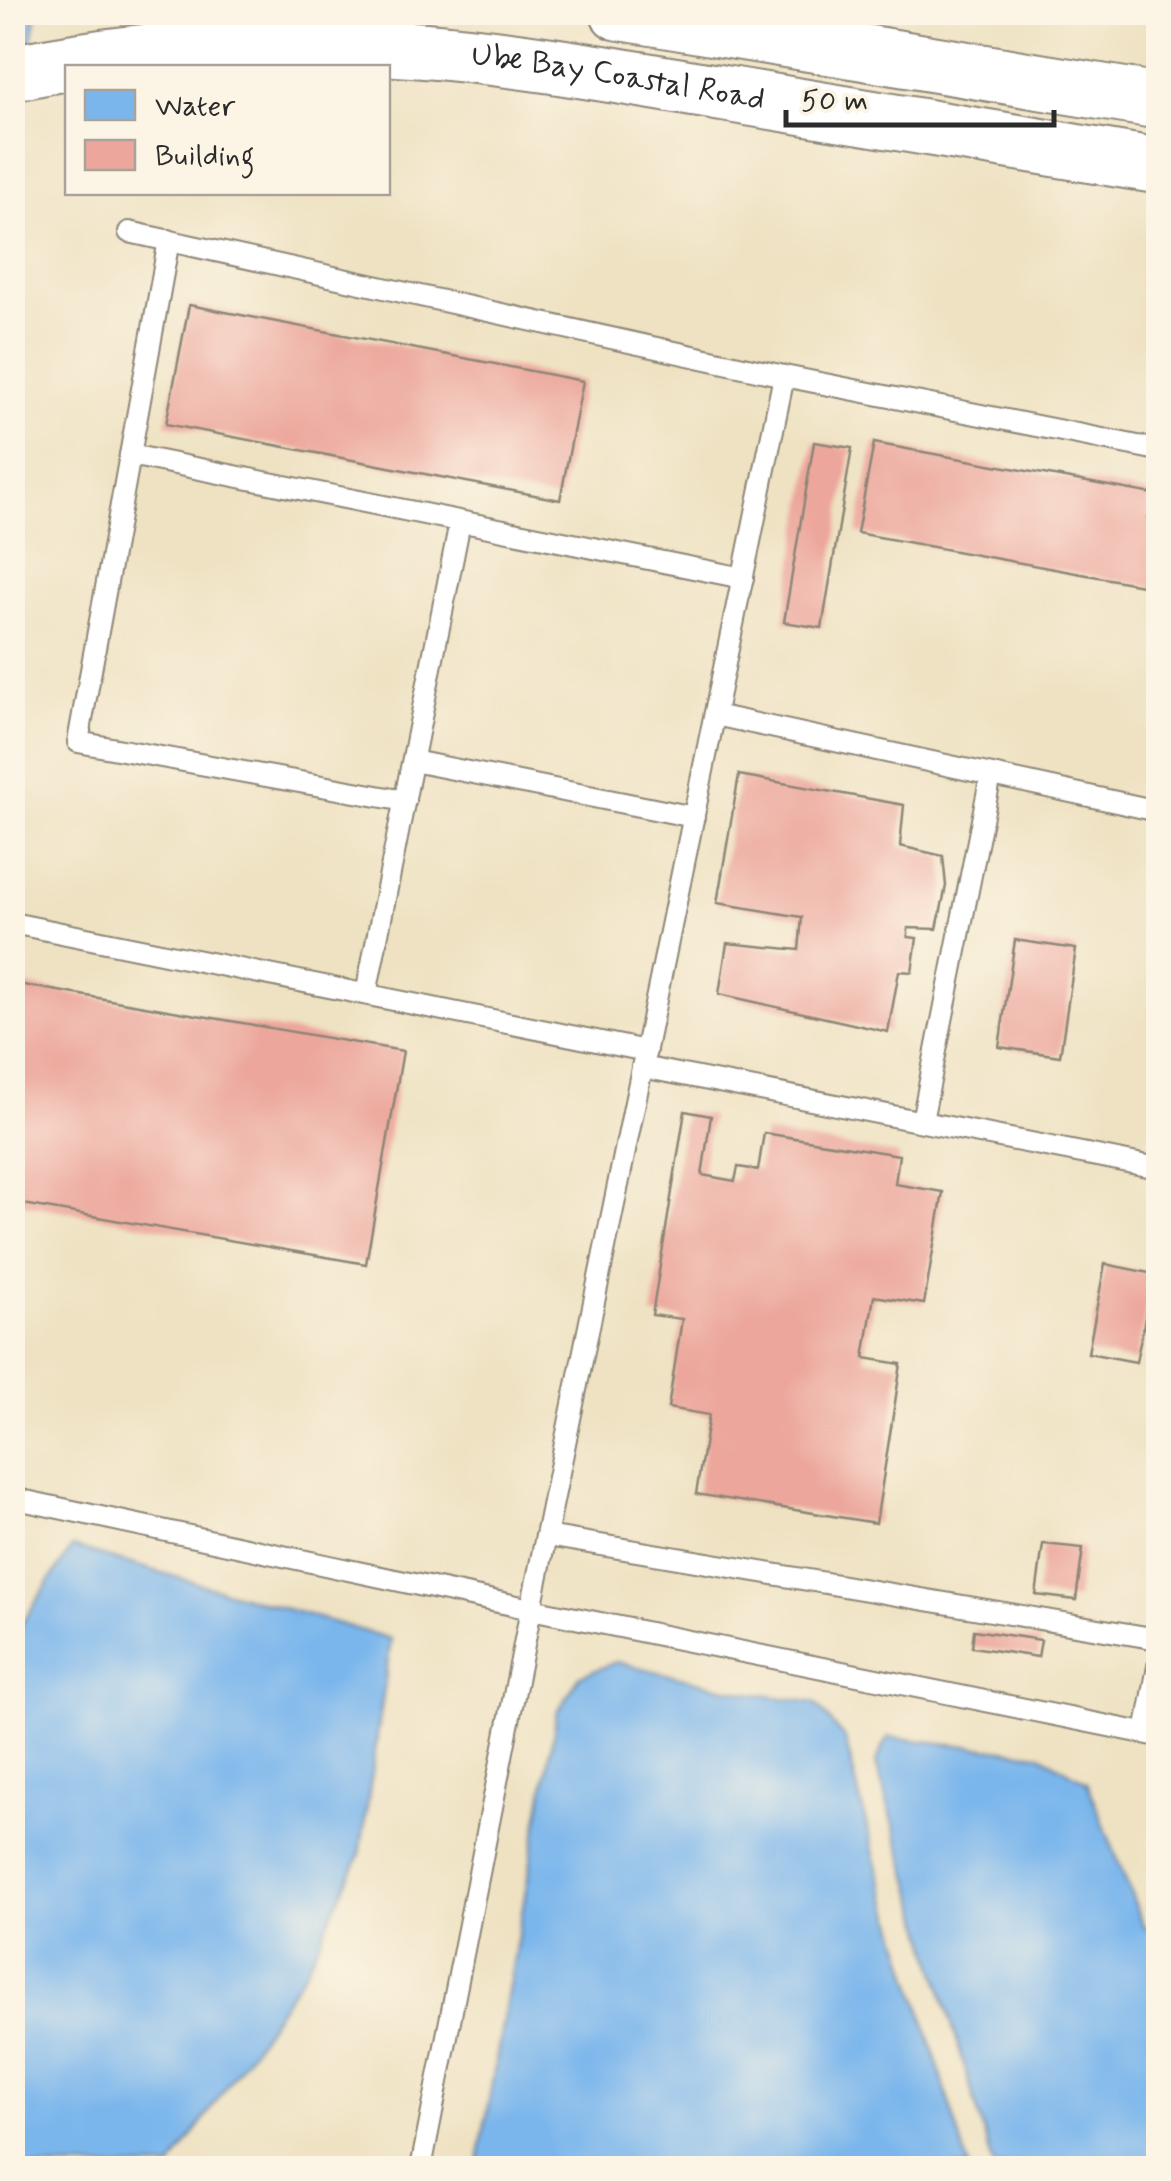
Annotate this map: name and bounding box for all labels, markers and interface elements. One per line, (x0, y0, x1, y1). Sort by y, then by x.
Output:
street label: Ube Bay Coastal Road (469, 34, 768, 121)
legend (65, 65, 390, 195)
scale bar (786, 65, 1054, 127)
text: 50 m (801, 82, 868, 121)
text: Water (155, 87, 236, 126)
text: Building (155, 137, 254, 179)

